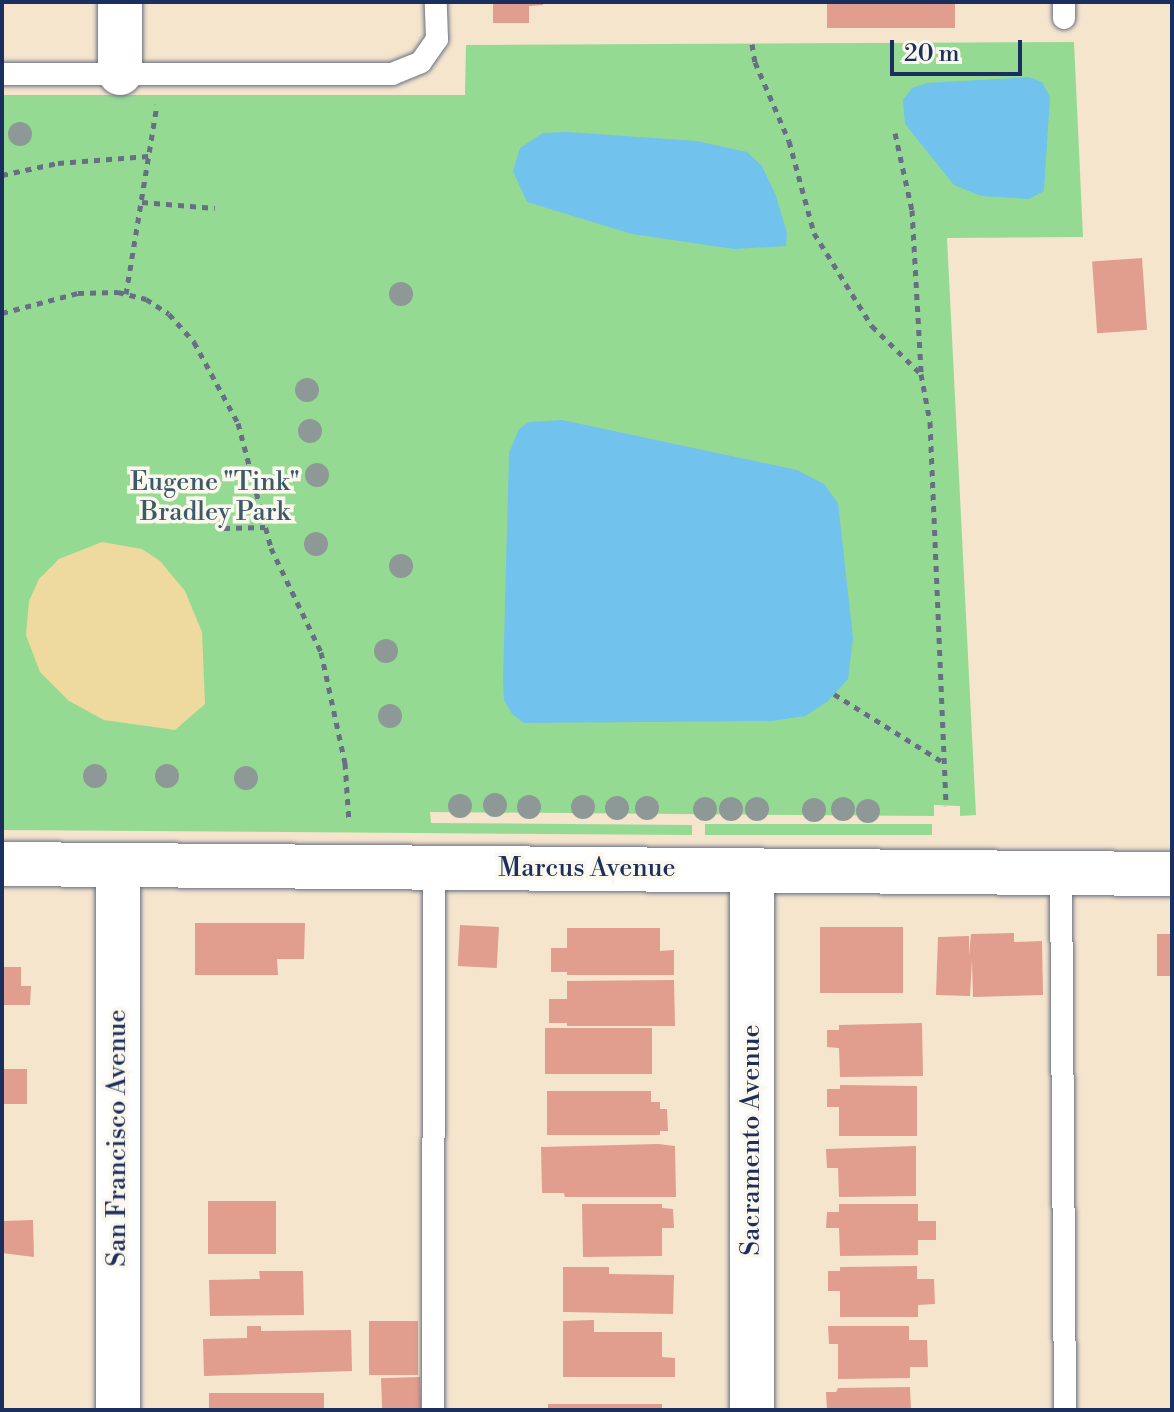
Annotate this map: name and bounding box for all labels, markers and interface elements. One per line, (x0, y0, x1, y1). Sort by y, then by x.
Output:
scale bar (894, 24, 1026, 74)
text: 20 m (904, 39, 960, 69)
park label: Eugene "Tink" Bradley Park (130, 467, 300, 528)
street label: Marcus Avenue (498, 853, 676, 885)
street label: San Francisco Avenue (102, 1009, 134, 1267)
street label: Sacramento Avenue (736, 1024, 768, 1256)

